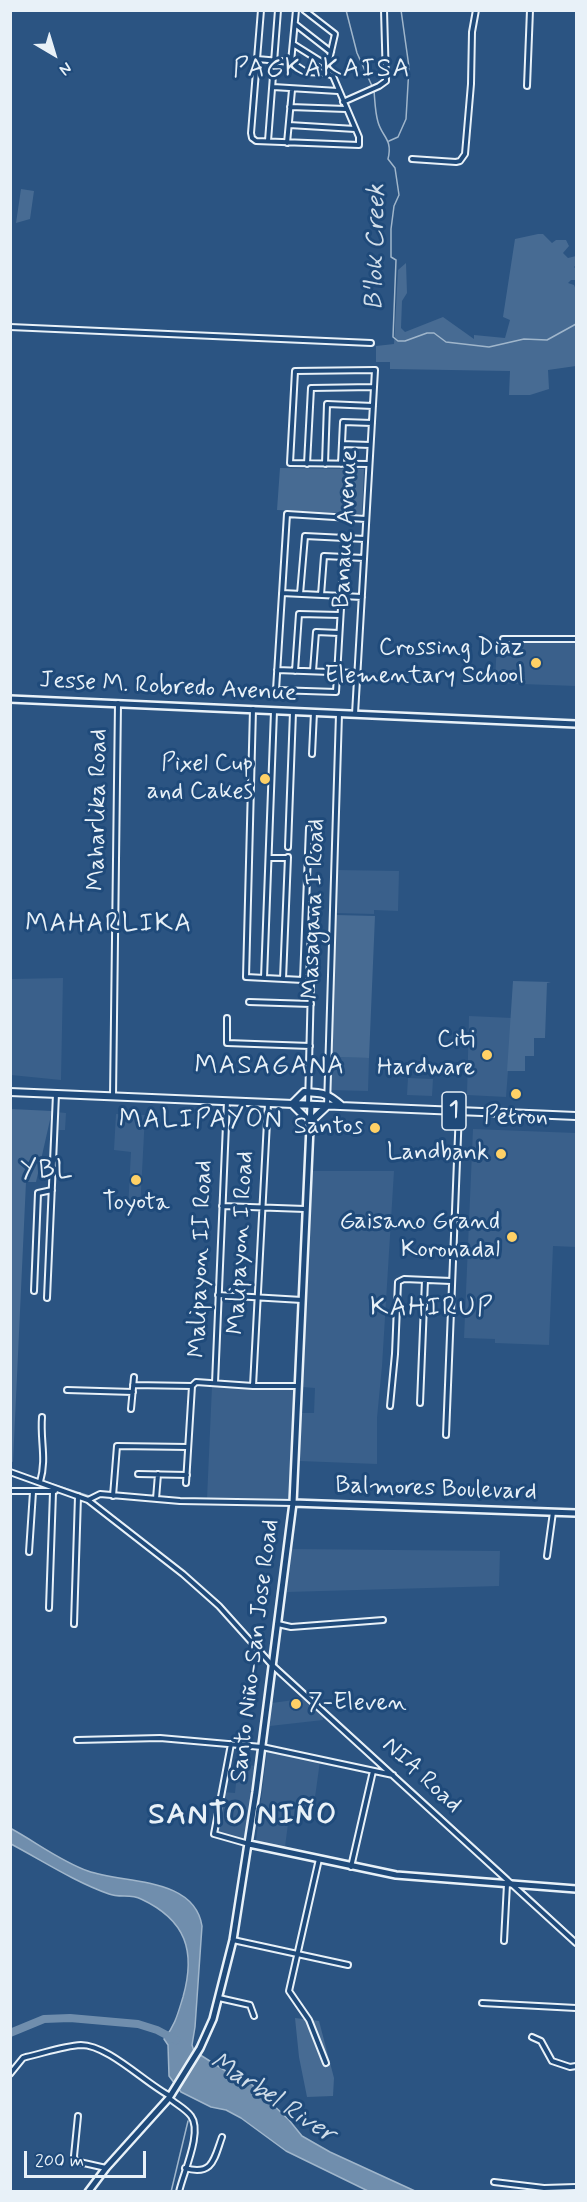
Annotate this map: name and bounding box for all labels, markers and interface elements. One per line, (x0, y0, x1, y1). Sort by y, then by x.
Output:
north arrow (24, 24, 84, 84)
district label: PAGKAKAISA (236, 55, 408, 87)
text: N (55, 57, 76, 80)
water label: B'lok Creek (360, 184, 394, 310)
street label: Banaue Avenue (328, 449, 366, 609)
place label: Crossing Diaz Elementary School (325, 635, 524, 691)
marker: Crossing Diaz Elementary School (529, 656, 543, 670)
street label: Jesse M. Robredo Avenue (39, 667, 297, 709)
street label: Maharlika Road (83, 729, 115, 891)
place label: Pixel Cup and Cakes (147, 751, 253, 807)
marker: Pixel Cup and Cakes (258, 772, 272, 786)
street label: Masagana I Road (297, 818, 333, 1000)
district label: MAHARLIKA (29, 910, 189, 942)
place label: Citi Hardware (377, 1027, 475, 1083)
marker: Citi Hardware (480, 1048, 494, 1062)
district label: MASAGANA (195, 1052, 345, 1084)
marker: Petron (509, 1087, 523, 1101)
road number: 1 (442, 1092, 466, 1130)
place label: Petron (484, 1104, 548, 1132)
district label: MALIPAYON (119, 1106, 283, 1138)
place label: Santos (294, 1114, 363, 1142)
marker: Santos (368, 1121, 382, 1135)
place label: Landbank (387, 1140, 489, 1168)
marker: Landbank (494, 1147, 508, 1161)
street label: Malipayon I Road (223, 1150, 261, 1336)
district label: YBL (21, 1157, 73, 1189)
street label: Malipayon II Road (184, 1160, 220, 1358)
marker: Toyota (129, 1173, 143, 1187)
place label: Toyota (102, 1190, 170, 1218)
place label: Gaisano Grand Koronadal (339, 1209, 500, 1265)
marker: Gaisano Grand Koronadal (505, 1230, 519, 1244)
district label: KAHIRUP (370, 1294, 494, 1326)
street label: Balmores Boulevard (335, 1472, 537, 1508)
street label: Santo Niño-San Jose Road (226, 1518, 286, 1784)
place label: 7-Eleven (308, 1690, 407, 1718)
marker: 7-Eleven (289, 1697, 303, 1711)
street label: NIA Road (375, 1732, 467, 1820)
district label: SANTO NIÑO (146, 1799, 340, 1835)
water label: Marbel River (204, 2047, 340, 2151)
scale bar (27, 2139, 148, 2177)
text: 200 m (35, 2149, 84, 2173)

